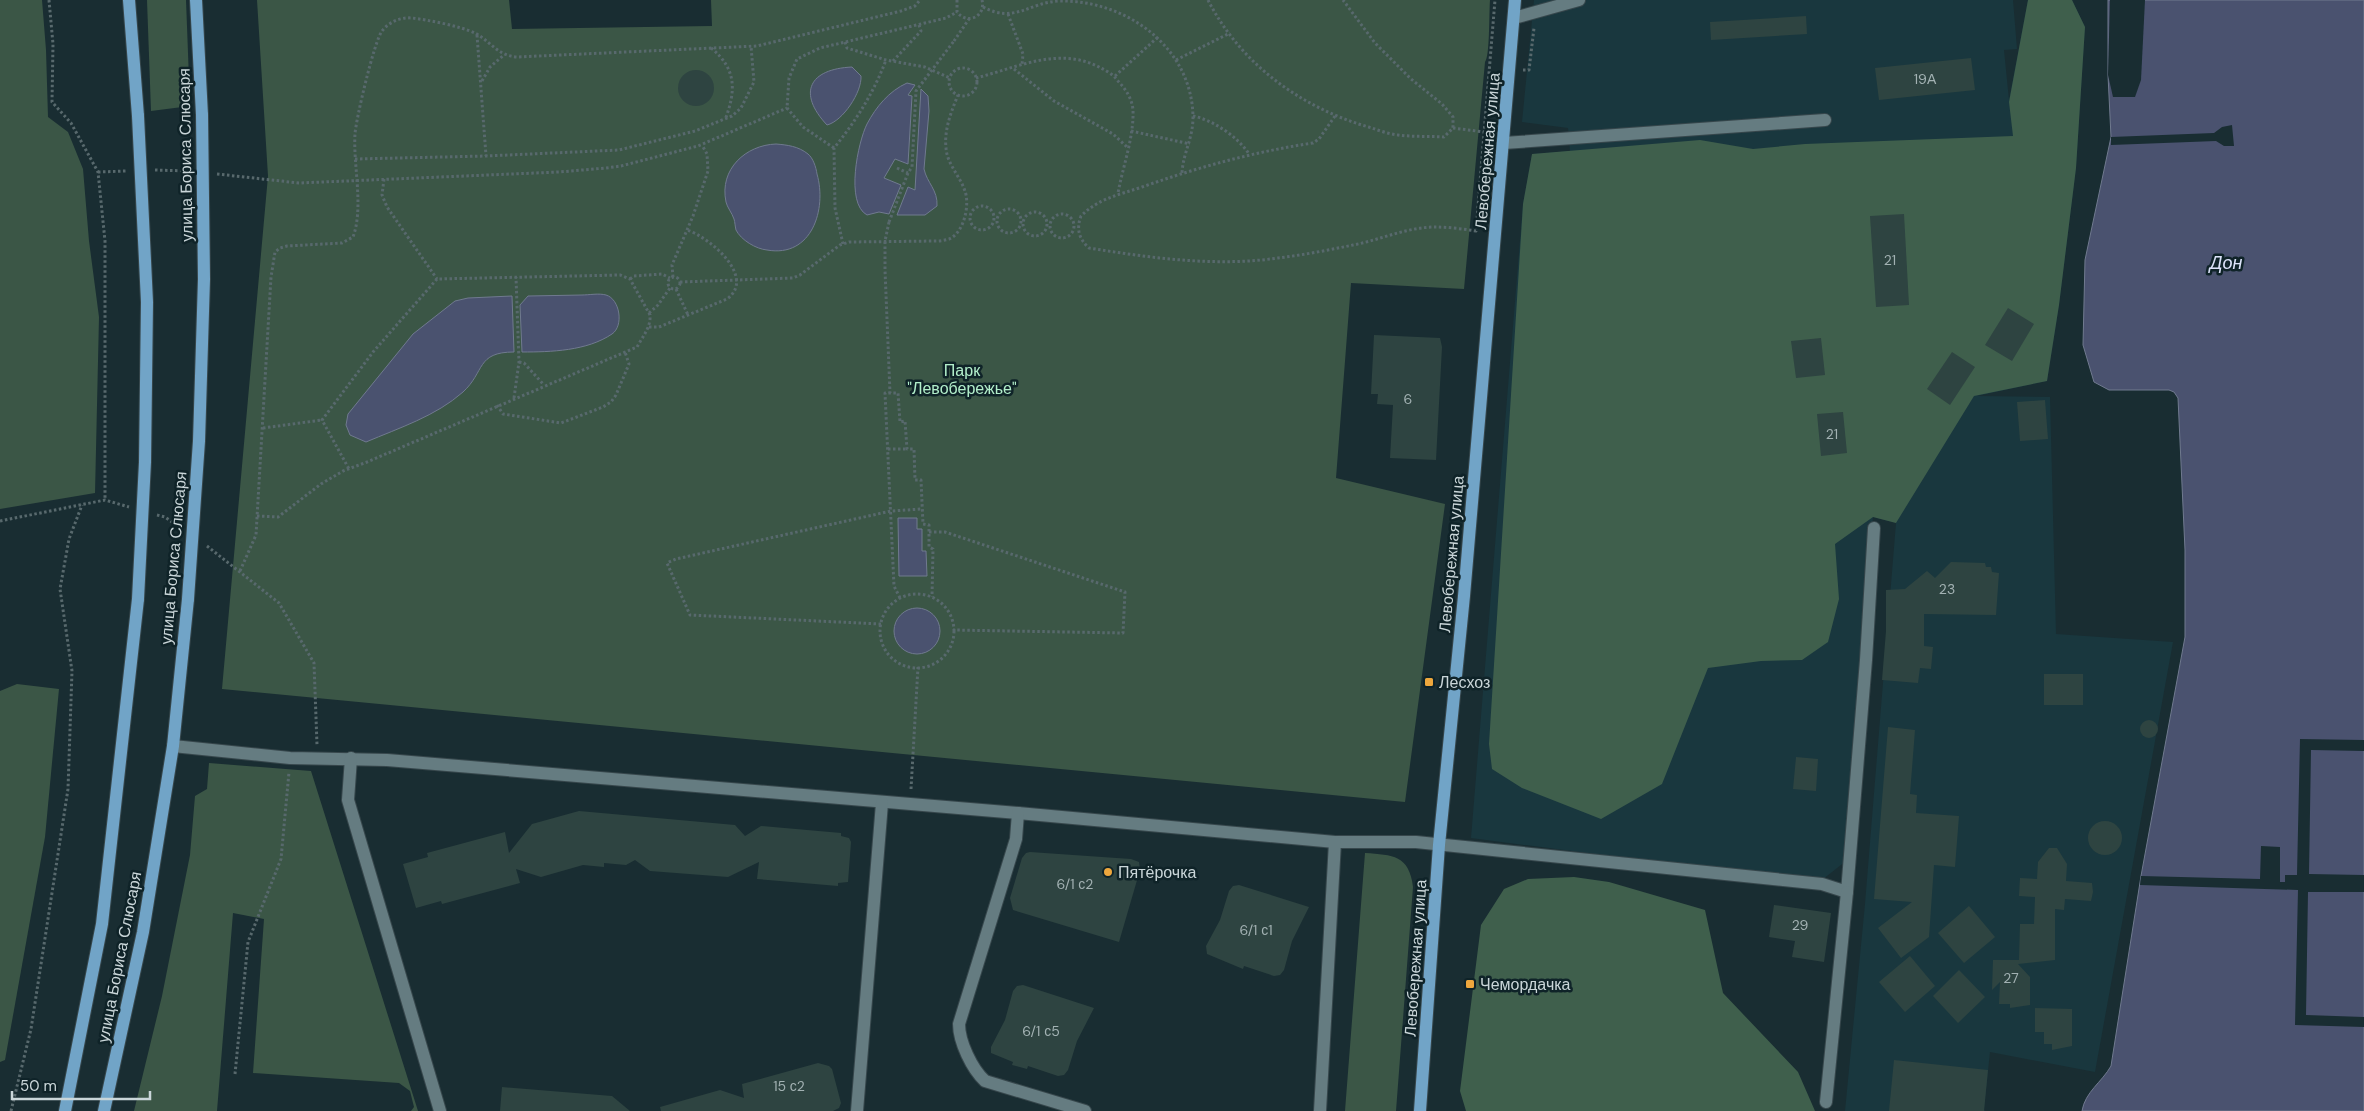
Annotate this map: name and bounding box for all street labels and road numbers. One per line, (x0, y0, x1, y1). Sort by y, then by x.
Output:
street label: улица Бориса Слюсаря (173, 68, 198, 242)
street label: Левобережная улица (1470, 72, 1505, 230)
street label: улица Бориса Слюсаря (155, 471, 192, 646)
street label: Левобережная улица (1434, 475, 1469, 633)
street label: улица Бориса Слюсаря (93, 870, 146, 1044)
street label: Левобережная улица (1400, 879, 1431, 1037)

